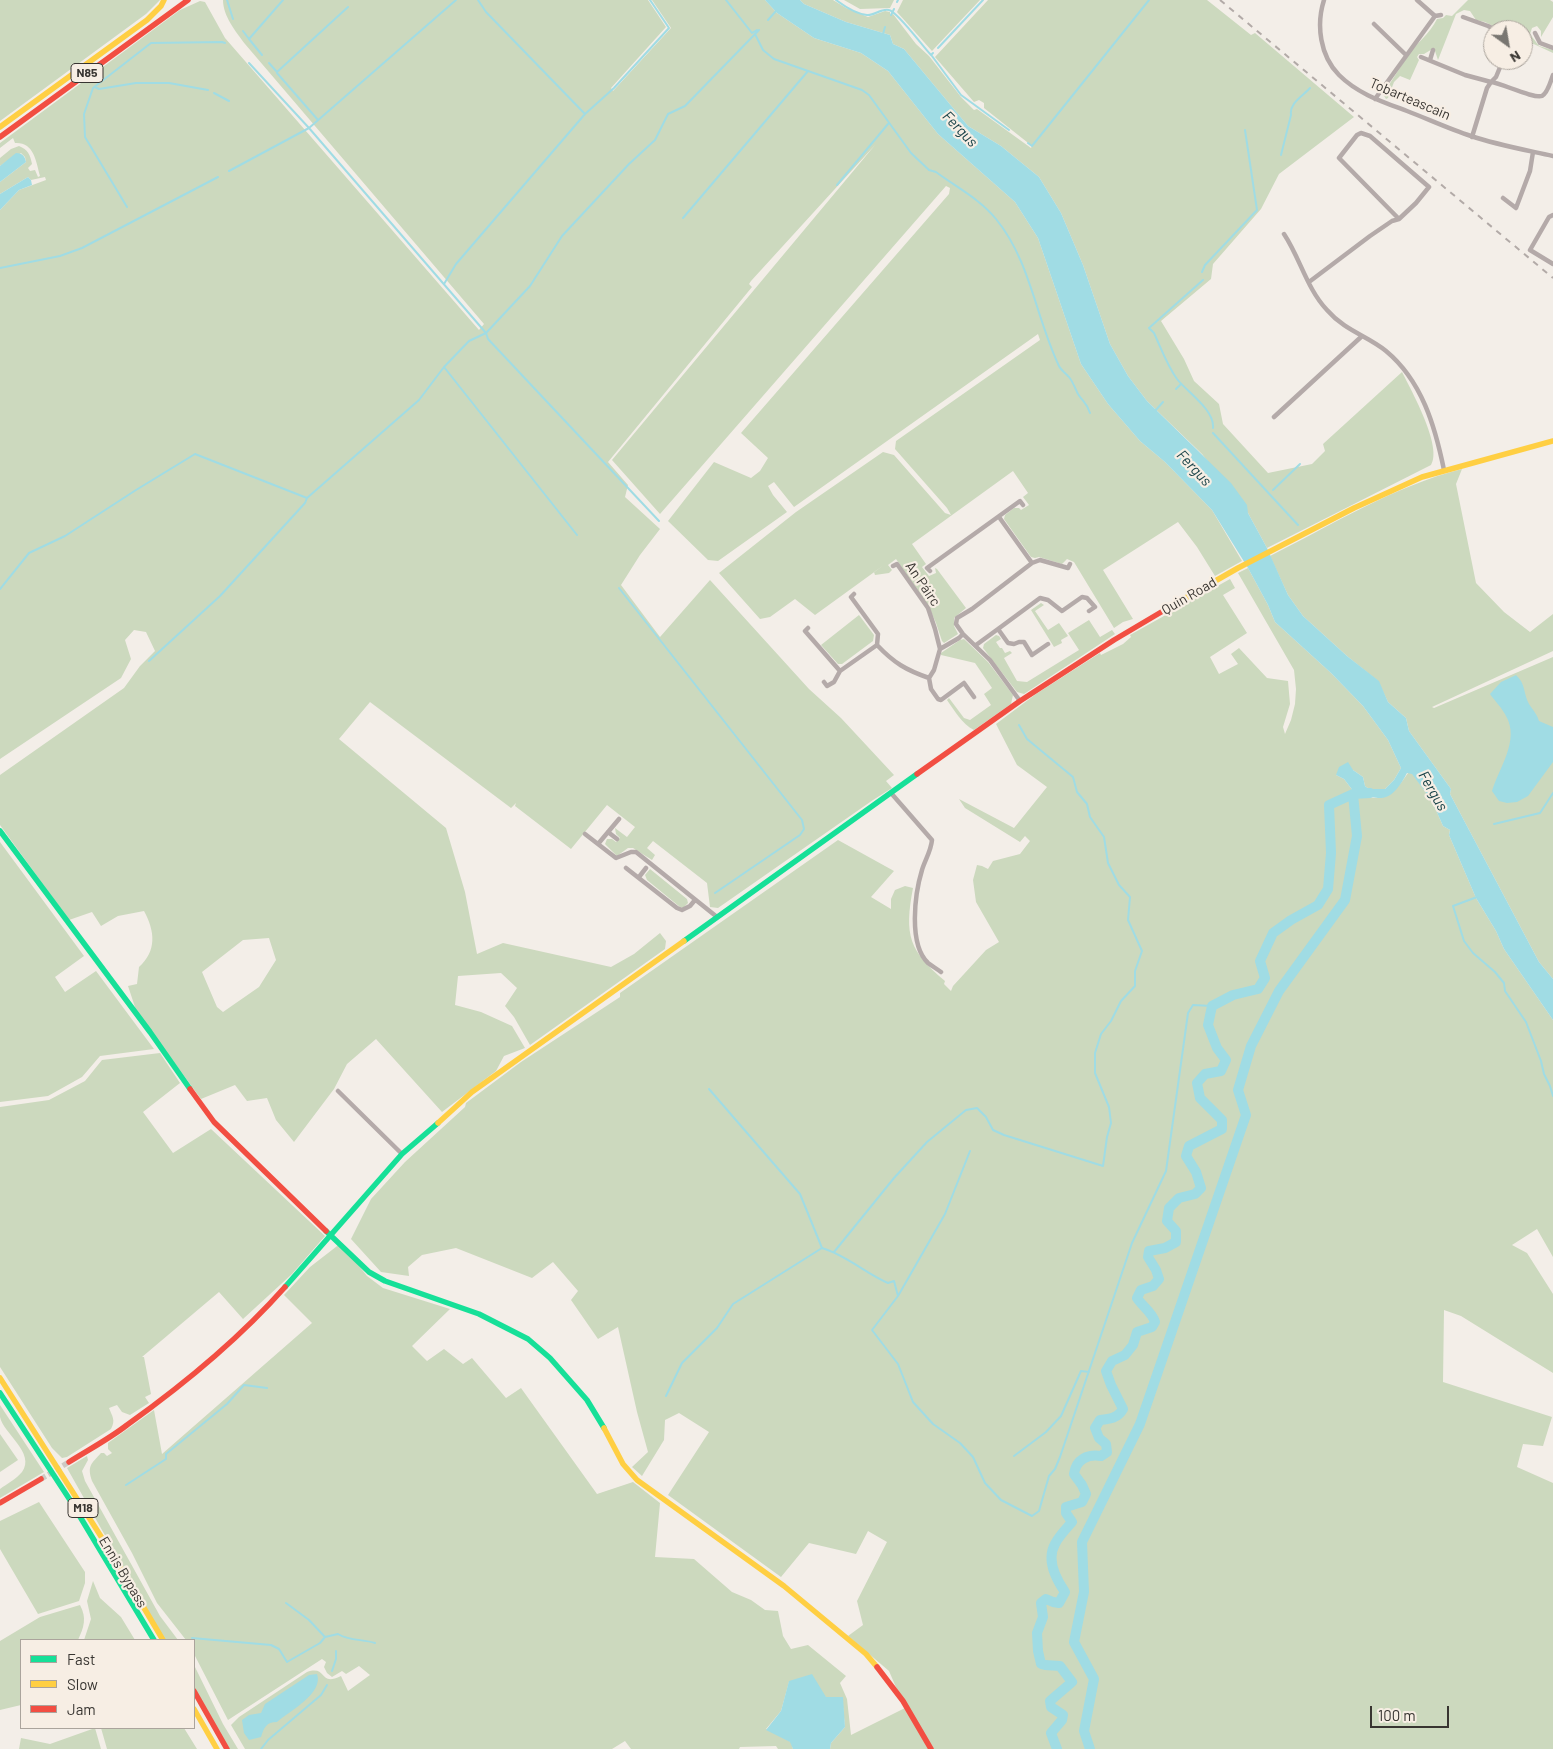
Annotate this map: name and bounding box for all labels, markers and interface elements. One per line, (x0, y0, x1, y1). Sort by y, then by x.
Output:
north arrow (1483, 20, 1533, 70)
text: N (1507, 48, 1524, 67)
road number: N85 (71, 64, 103, 82)
street label: Tobarteascain (1367, 74, 1453, 124)
water label: Fergus (939, 107, 981, 151)
water label: Fergus (1173, 446, 1215, 490)
street label: An Páirc (902, 559, 944, 609)
street label: Quin Road (1159, 574, 1219, 618)
water label: Fergus (1414, 768, 1452, 814)
road number: M18 (68, 1499, 98, 1518)
street label: Ennis Bypass (95, 1533, 151, 1611)
legend (20, 1639, 195, 1729)
text: Fast (67, 1650, 95, 1668)
text: Slow (67, 1675, 98, 1693)
scale bar (1373, 1696, 1452, 1728)
text: Jam (67, 1700, 96, 1718)
text: 100 m (1378, 1706, 1416, 1724)

